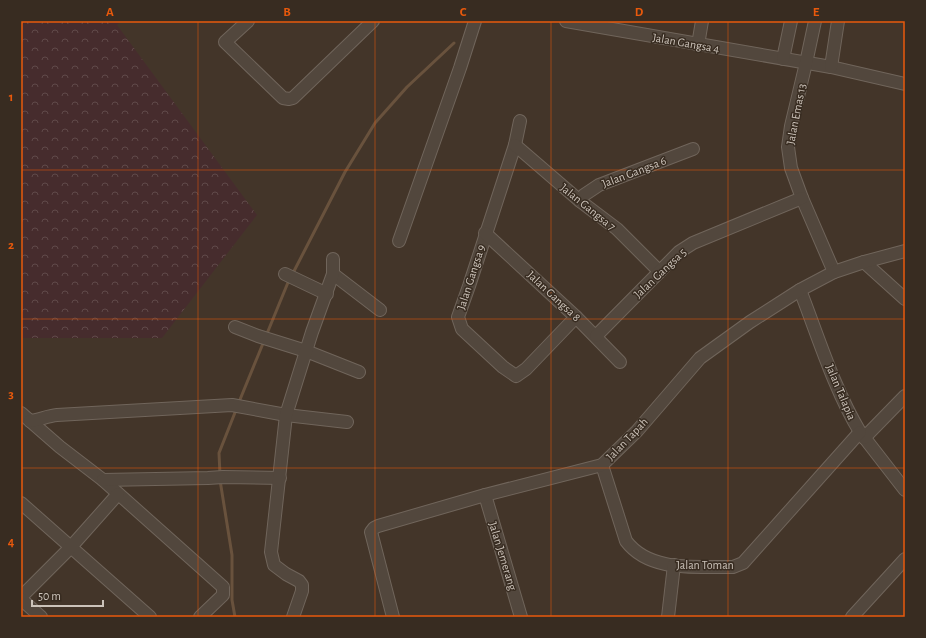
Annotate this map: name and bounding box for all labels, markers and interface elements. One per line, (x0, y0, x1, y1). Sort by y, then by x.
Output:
text: A (106, 6, 114, 19)
text: B (283, 6, 291, 19)
text: C (460, 6, 467, 19)
text: D (635, 6, 644, 19)
text: E (813, 6, 820, 19)
street label: Jalan Gangsa 4 (652, 31, 721, 55)
street label: Jalan Emas 13 (784, 82, 808, 146)
text: 1 (9, 91, 13, 104)
street label: Jalan Gangsa 6 (600, 154, 668, 190)
street label: Jalan Gangsa 7 (558, 181, 618, 233)
text: 2 (8, 239, 14, 252)
street label: Jalan Gangsa 9 (455, 243, 487, 311)
street label: Jalan Gangsa 5 (631, 246, 689, 300)
street label: Jalan Gangsa 8 (525, 268, 583, 324)
street label: Jalan Talapia (824, 362, 858, 422)
text: 3 (8, 388, 14, 401)
street label: Jalan Tapah (604, 415, 650, 463)
street label: Jalan Jemerang (487, 520, 519, 592)
text: 4 (8, 536, 15, 549)
street label: Jalan Toman (676, 559, 734, 571)
scale bar (32, 582, 103, 608)
text: 50 m (38, 590, 61, 602)

